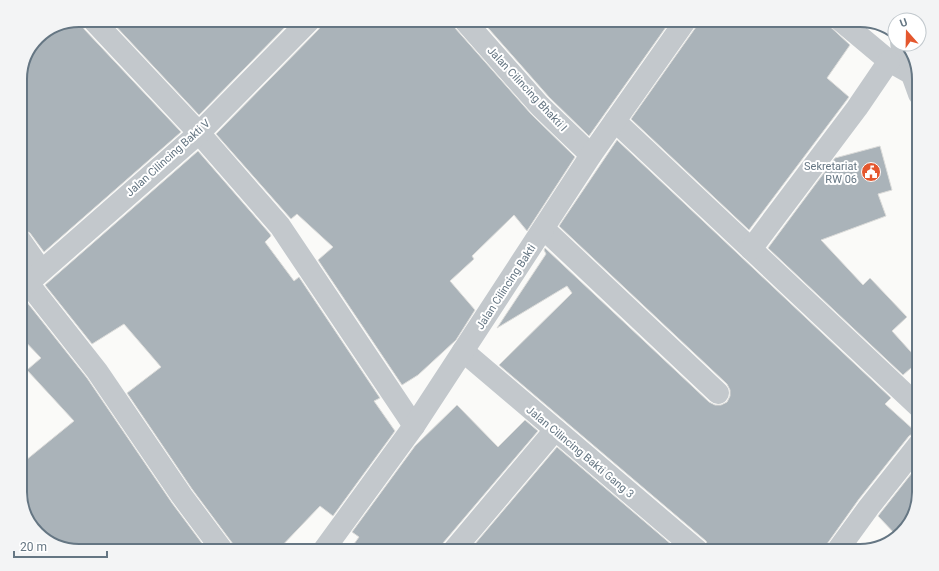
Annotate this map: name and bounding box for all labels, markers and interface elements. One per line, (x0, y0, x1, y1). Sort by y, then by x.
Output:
north arrow (887, 12, 927, 52)
text: U (898, 16, 909, 30)
street label: Jalan Cilincing Bhakti I (485, 44, 569, 134)
street label: Jalan Cilincing Bakti V (123, 117, 213, 199)
place label: Sekretariat RW 06 (804, 160, 857, 186)
public building icon: Sekretariat RW 06 (860, 161, 882, 183)
street label: Jalan Cilincing Bakti (474, 242, 538, 332)
street label: Jalan Cilincing Bakti Gang 3 (524, 403, 636, 501)
scale bar (14, 533, 107, 559)
text: 20 m (20, 540, 47, 554)

